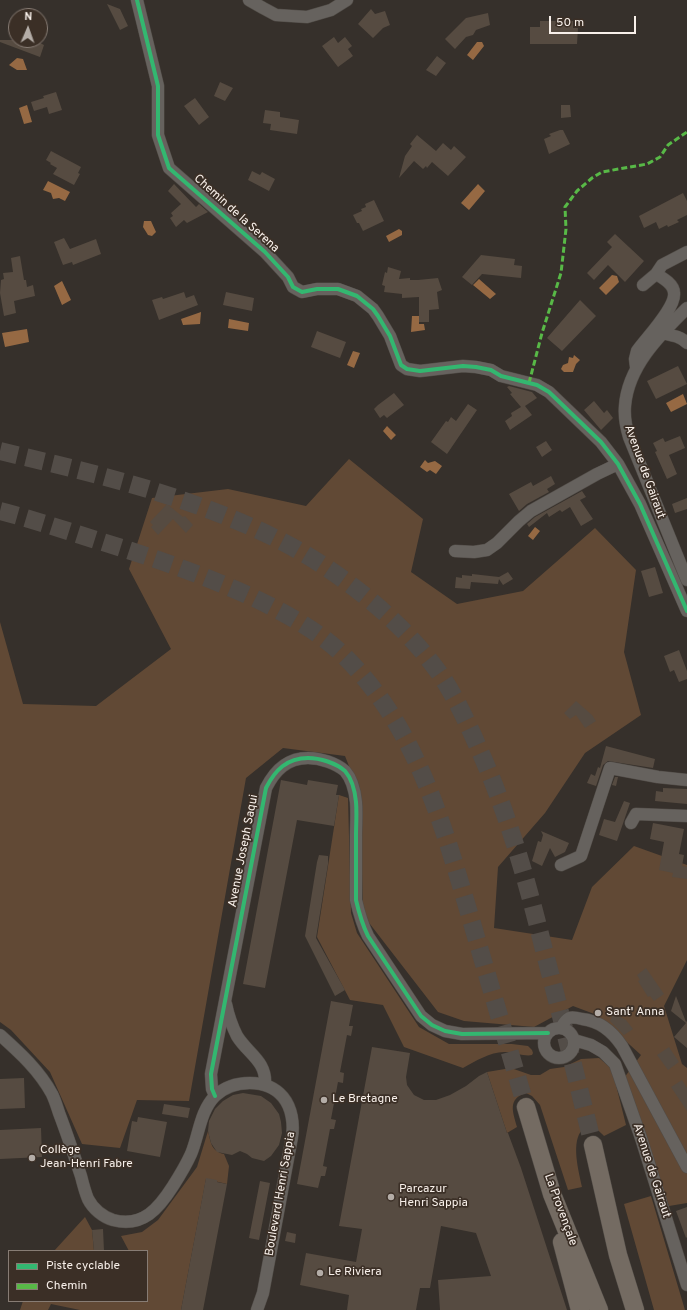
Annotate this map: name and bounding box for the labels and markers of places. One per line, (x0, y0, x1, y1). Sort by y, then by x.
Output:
place label: Sant' Anna (606, 1006, 664, 1020)
marker: Sant' Anna (593, 1008, 603, 1018)
place label: Le Bretagne (332, 1093, 398, 1107)
marker: Le Bretagne (319, 1095, 329, 1105)
place label: Collège Jean-Henri Fabre (40, 1144, 133, 1172)
marker: Collège Jean-Henri Fabre (27, 1153, 37, 1163)
place label: Parcazur Henri Sappia (399, 1183, 468, 1211)
marker: Parcazur Henri Sappia (386, 1192, 396, 1202)
place label: Le Riviera (328, 1266, 382, 1280)
marker: Le Riviera (315, 1268, 325, 1278)

